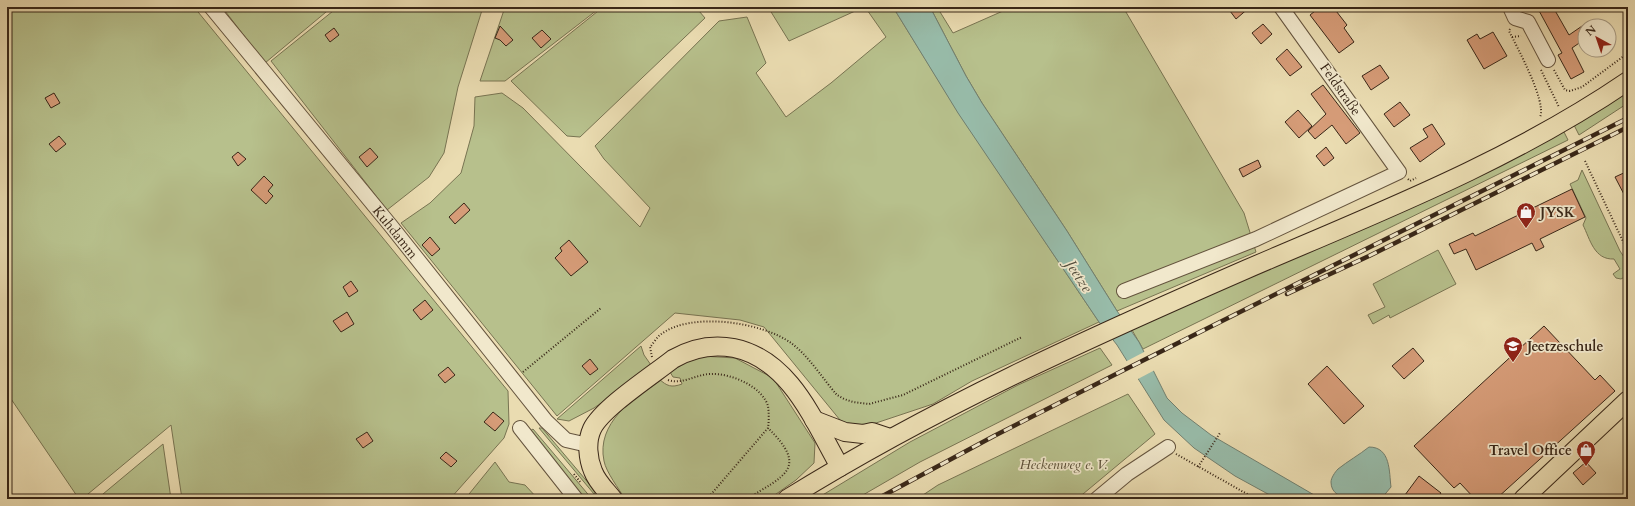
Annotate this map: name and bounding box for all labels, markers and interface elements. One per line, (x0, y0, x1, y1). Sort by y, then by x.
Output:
north arrow (1577, 18, 1617, 58)
text: N (1582, 22, 1600, 40)
street label: Feldstraße (1316, 59, 1366, 119)
shop icon: JYSK (1515, 201, 1537, 229)
street label: Kuhdamm (368, 202, 422, 263)
place label: JYSK (1538, 203, 1576, 222)
water label: Jeetze (1059, 253, 1097, 296)
school or university icon: Jeetzeschule (1502, 335, 1524, 363)
place label: Jeetzeschule (1525, 337, 1603, 356)
shop icon: Travel Office (1575, 439, 1597, 467)
place label: Travel Office (1489, 441, 1572, 460)
park label: Heckenweg e. V. (1019, 455, 1109, 474)

